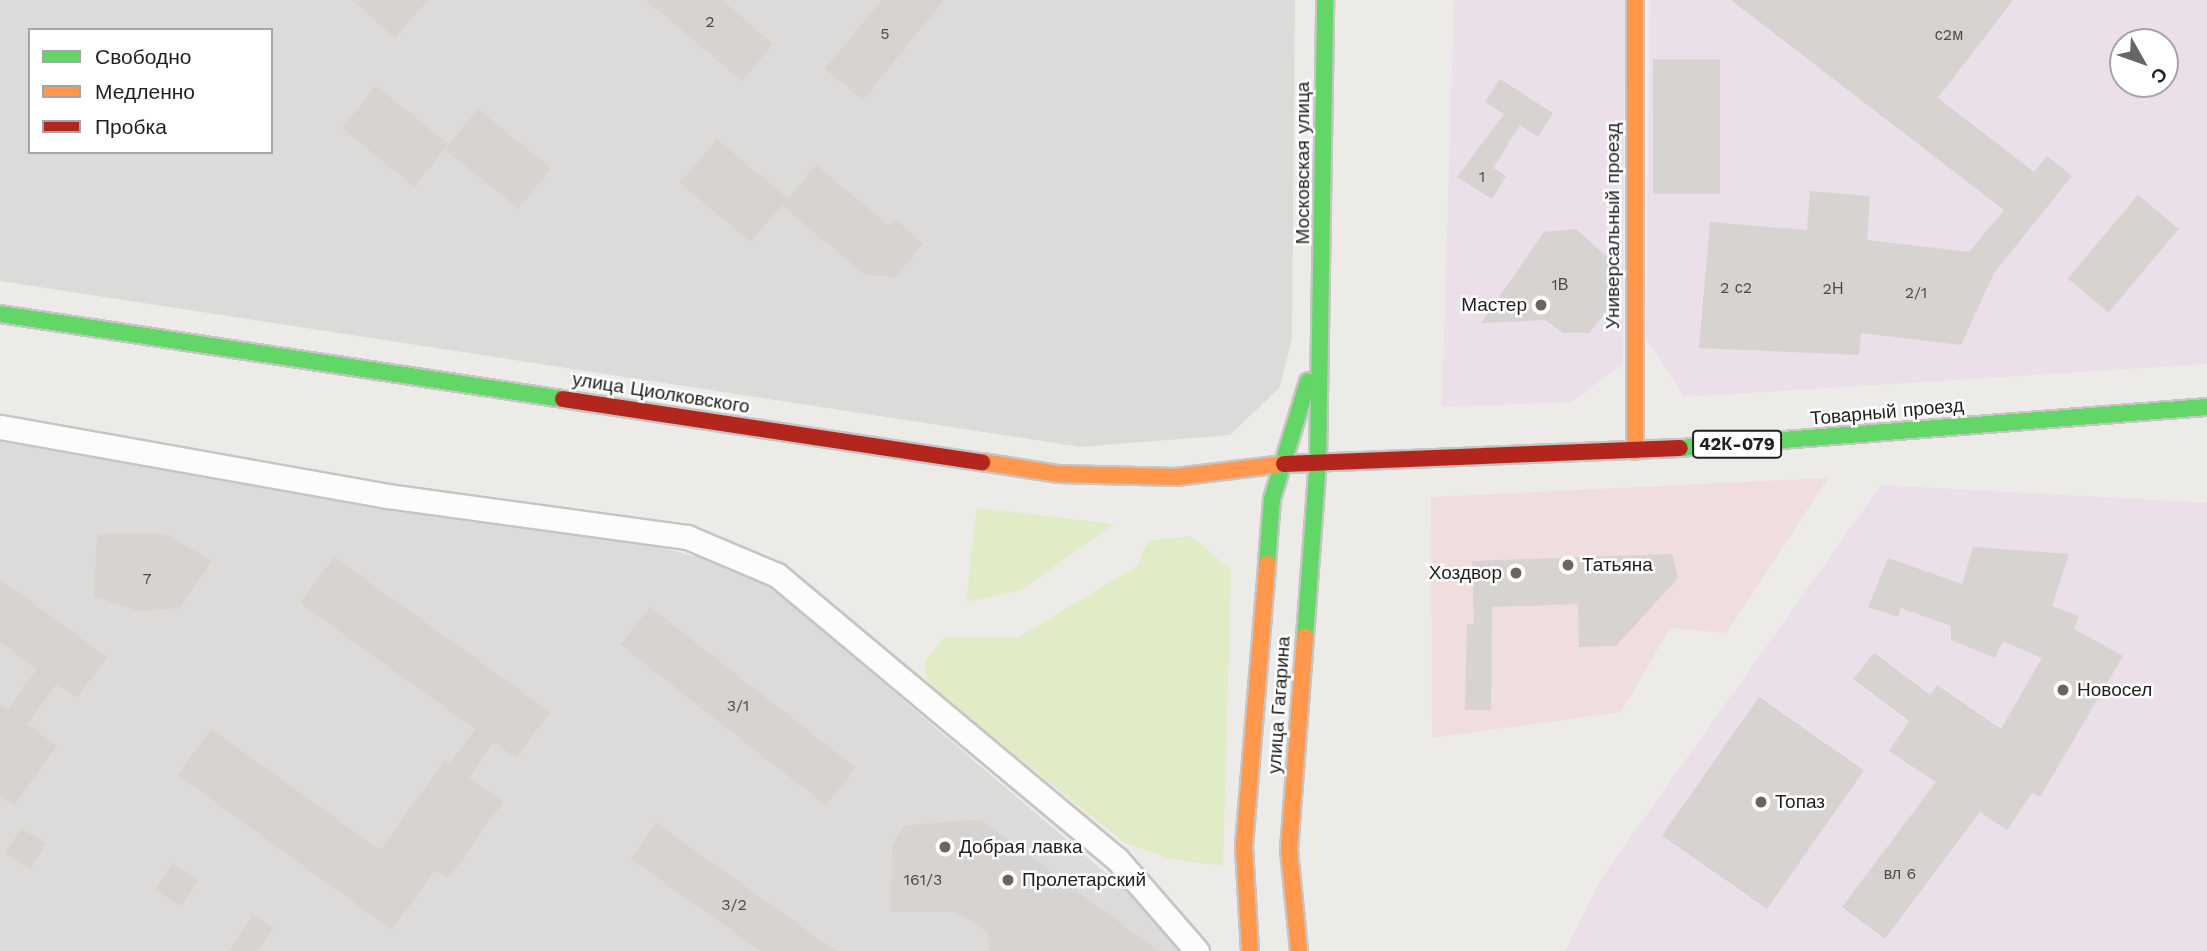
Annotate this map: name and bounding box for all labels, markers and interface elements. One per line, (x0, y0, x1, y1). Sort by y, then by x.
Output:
house number: 2 (705, 12, 715, 32)
house number: 5 (880, 24, 890, 44)
house number: с2м (1935, 25, 1963, 45)
legend (28, 28, 273, 154)
north arrow (2109, 28, 2179, 98)
text: Свободно (95, 44, 192, 69)
text: С (2146, 63, 2172, 88)
text: Медленно (95, 79, 195, 104)
street label: Московская улица (1292, 82, 1314, 244)
text: Пробка (95, 114, 167, 139)
street label: Универсальный проезд (1602, 123, 1624, 329)
house number: 1 (1479, 167, 1485, 187)
house number: 1В (1552, 275, 1568, 295)
house number: 2 с2 (1720, 278, 1752, 298)
house number: 2Н (1823, 279, 1843, 299)
house number: 2/1 (1905, 283, 1927, 303)
place label: Мастер (1461, 294, 1527, 316)
marker: Мастер (1533, 297, 1549, 313)
street label: улица Циолковского (571, 368, 751, 418)
street label: Товарный проезд (1809, 394, 1965, 430)
road number: 42К-079 (1692, 430, 1782, 458)
place label: Татьяна (1582, 554, 1653, 576)
marker: Татьяна (1560, 557, 1576, 573)
place label: Хоздвор (1429, 562, 1502, 584)
marker: Хоздвор (1508, 565, 1524, 581)
house number: 7 (143, 569, 151, 589)
street label: улица Гагарина (1263, 635, 1295, 775)
place label: Новосел (2077, 679, 2152, 701)
marker: Новосел (2055, 682, 2071, 698)
house number: 3/1 (727, 696, 749, 716)
place label: Топаз (1775, 791, 1825, 813)
marker: Топаз (1753, 794, 1769, 810)
place label: Добрая лавка (959, 836, 1082, 858)
marker: Добрая лавка (937, 839, 953, 855)
house number: вл 6 (1884, 864, 1916, 884)
place label: Пролетарский (1022, 869, 1146, 891)
house number: 161/3 (904, 870, 942, 890)
marker: Пролетарский (1000, 872, 1016, 888)
house number: 3/2 (721, 895, 747, 915)

